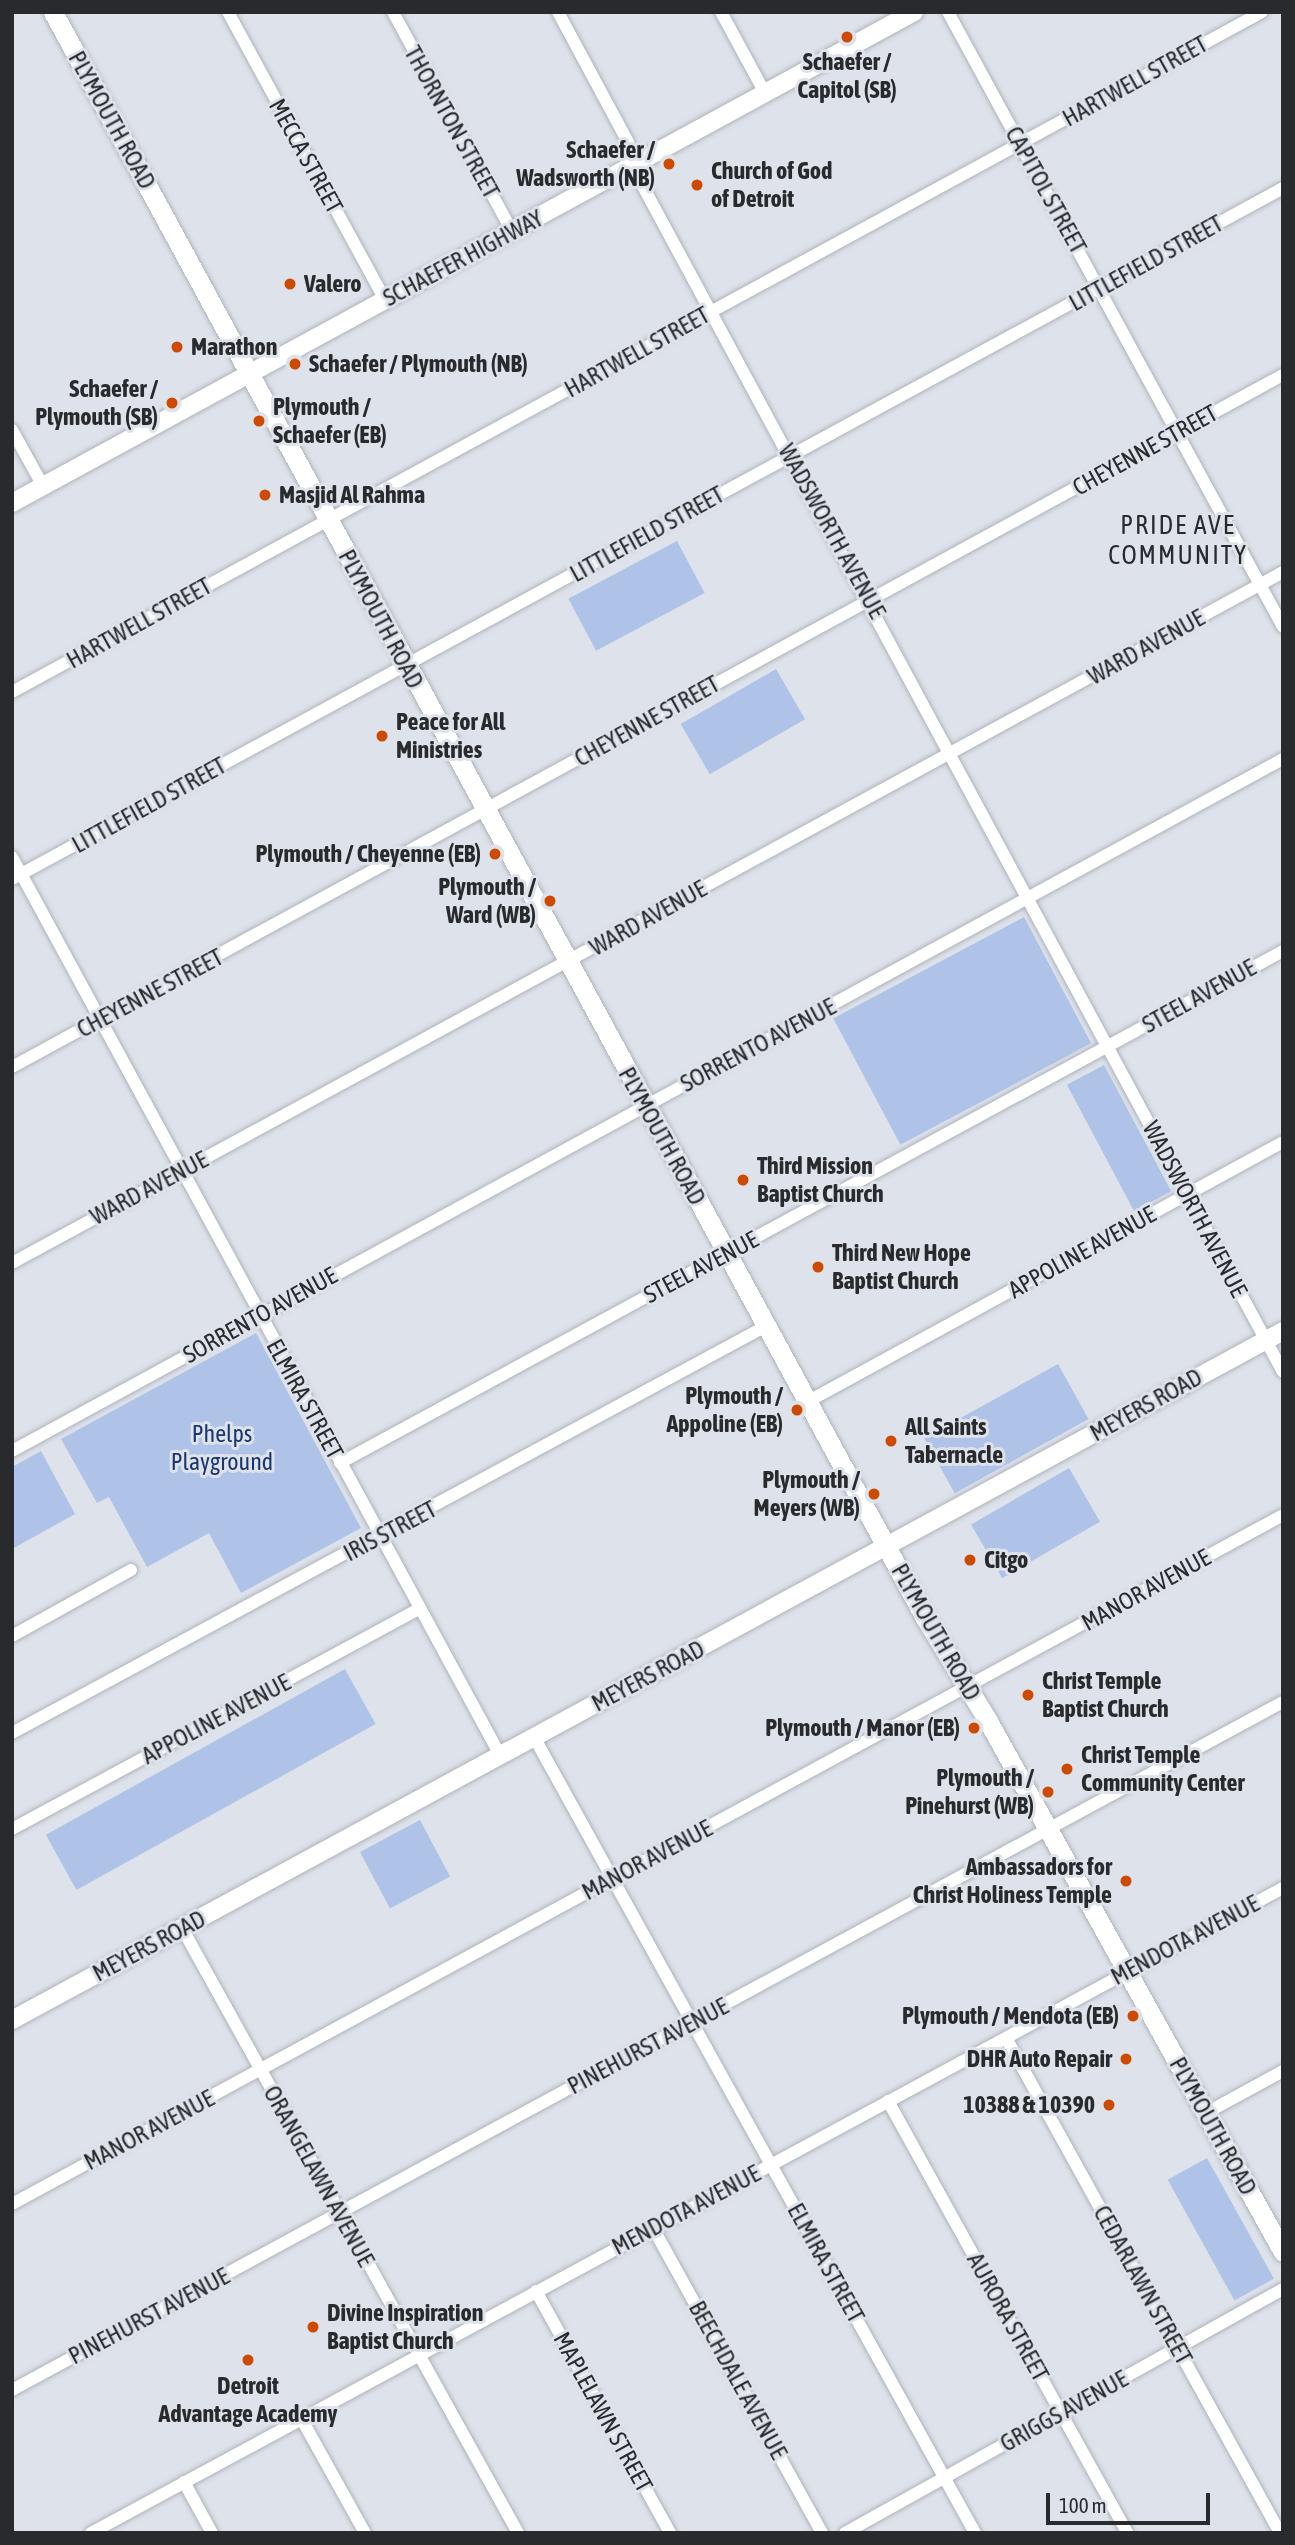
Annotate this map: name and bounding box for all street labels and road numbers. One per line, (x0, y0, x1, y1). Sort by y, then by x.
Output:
street label: HARTWELL STREET (1057, 29, 1213, 133)
street label: THORNTON STREET (398, 41, 506, 203)
street label: PLYMOUTH ROAD (62, 46, 162, 194)
street label: MECCA STREET (263, 94, 349, 218)
street label: CAPITOL STREET (999, 121, 1093, 259)
street label: SCHAEFER HIGHWAY (378, 204, 548, 312)
street label: LITTLEFIELD STREET (1064, 209, 1228, 317)
street label: HARTWELL STREET (559, 300, 715, 404)
street label: CHEYENNE STREET (1067, 398, 1223, 502)
street label: WADSWORTH AVENUE (772, 439, 892, 623)
street label: LITTLEFIELD STREET (565, 480, 729, 588)
street label: PLYMOUTH ROAD (332, 545, 430, 693)
street label: HARTWELL STREET (61, 571, 217, 675)
street label: WARD AVENUE (1083, 603, 1209, 691)
street label: CHEYENNE STREET (569, 669, 725, 773)
street label: LITTLEFIELD STREET (67, 751, 231, 859)
street label: WARD AVENUE (585, 874, 711, 962)
street label: CHEYENNE STREET (72, 942, 228, 1044)
street label: STEEL AVENUE (1137, 953, 1261, 1039)
street label: SORRENTO AVENUE (675, 992, 841, 1098)
street label: PLYMOUTH ROAD (612, 1062, 712, 1210)
street label: WADSWORTH AVENUE (1137, 1116, 1253, 1302)
street label: WARD AVENUE (85, 1145, 213, 1231)
street label: APPOLINE AVENUE (1003, 1200, 1161, 1304)
street label: STEEL AVENUE (639, 1225, 763, 1309)
street label: SORRENTO AVENUE (178, 1261, 342, 1369)
street label: ELMIRA STREET (260, 1334, 350, 1464)
street label: MEYERS ROAD (1085, 1362, 1207, 1448)
street label: IRIS STREET (339, 1495, 441, 1567)
street label: MANOR AVENUE (1076, 1543, 1216, 1637)
street label: PLYMOUTH ROAD (885, 1559, 987, 1705)
street label: MEYERS ROAD (587, 1634, 709, 1718)
street label: APPOLINE AVENUE (137, 1668, 295, 1770)
street label: MANOR AVENUE (577, 1814, 717, 1906)
street label: MENDOTA AVENUE (1106, 1889, 1264, 1991)
street label: MEYERS ROAD (88, 1904, 210, 1988)
street label: PINEHURST AVENUE (563, 1991, 733, 2101)
street label: PLYMOUTH ROAD (1163, 2052, 1263, 2200)
street label: ORANGELAWN AVENUE (257, 2081, 381, 2271)
street label: MANOR AVENUE (79, 2084, 219, 2176)
street label: MENDOTA AVENUE (607, 2159, 765, 2261)
street label: ELMIRA STREET (781, 2198, 871, 2328)
street label: CEDARLAWN STREET (1087, 2201, 1199, 2369)
street label: AURORA STREET (961, 2248, 1055, 2386)
street label: PINEHURST AVENUE (64, 2261, 234, 2371)
street label: BEECHDALE AVENUE (683, 2296, 793, 2464)
street label: MAPLELAWN STREET (547, 2327, 659, 2497)
street label: GRIGGS AVENUE (995, 2364, 1133, 2458)

